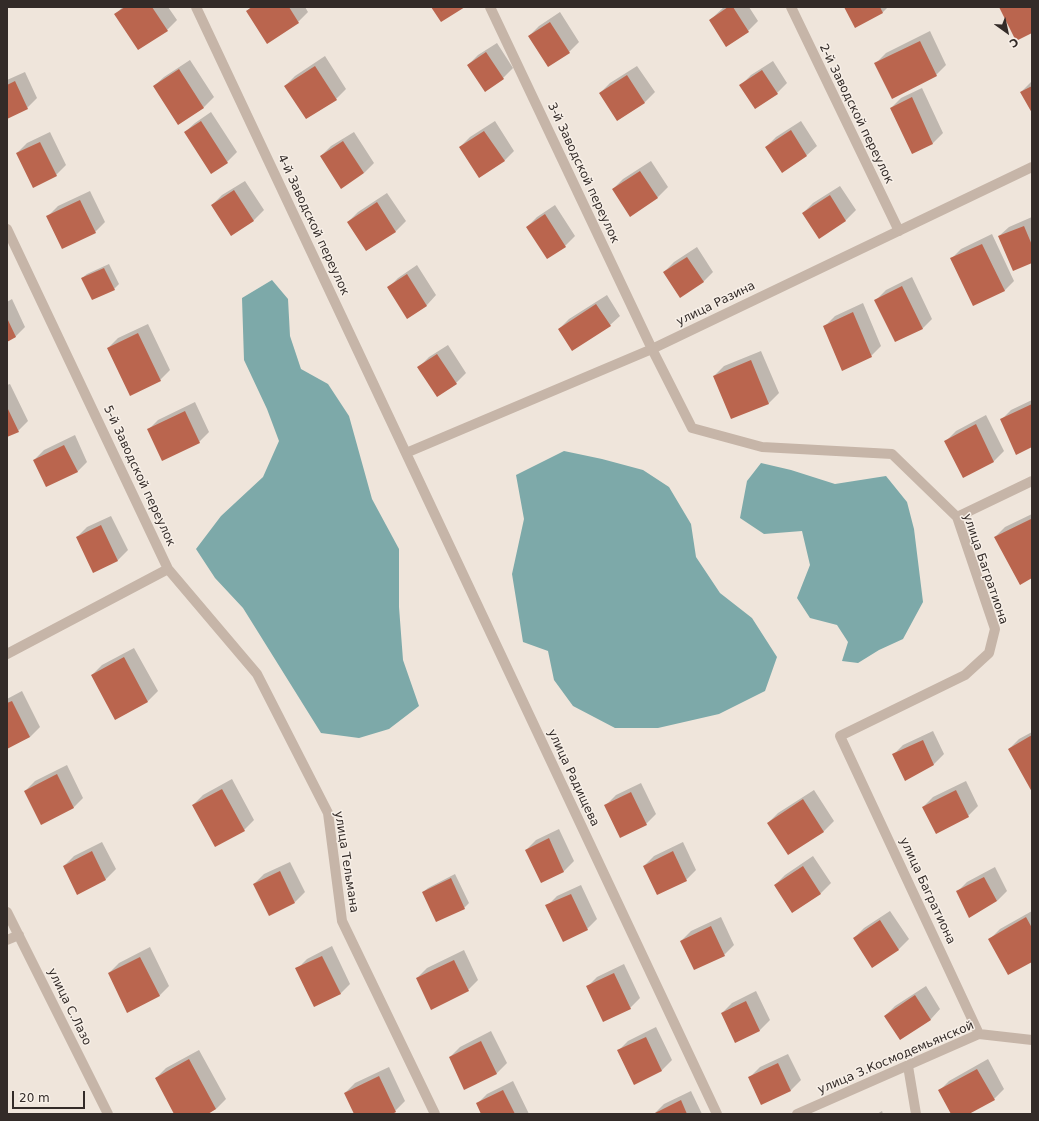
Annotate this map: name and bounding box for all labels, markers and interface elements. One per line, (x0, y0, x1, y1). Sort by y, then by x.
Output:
north arrow (987, 12, 1027, 52)
text: С (1007, 35, 1021, 50)
street label: 2-й Заводской переулок (816, 42, 896, 186)
street label: 3-й Заводской переулок (544, 100, 622, 246)
street label: 4-й Заводской переулок (274, 152, 352, 298)
street label: улица Разина (674, 279, 758, 329)
street label: 5-й Заводской переулок (100, 403, 178, 549)
street label: улица Багратиона (959, 512, 1011, 626)
street label: улица Радищева (544, 727, 602, 829)
street label: улица Тельмана (331, 810, 361, 914)
street label: улица Багратиона (896, 835, 958, 947)
street label: улица С.Лазо (44, 966, 94, 1048)
street label: улица З.Космодемьянской (816, 1019, 976, 1097)
scale bar (14, 1083, 87, 1109)
text: 20 m (19, 1091, 50, 1105)

